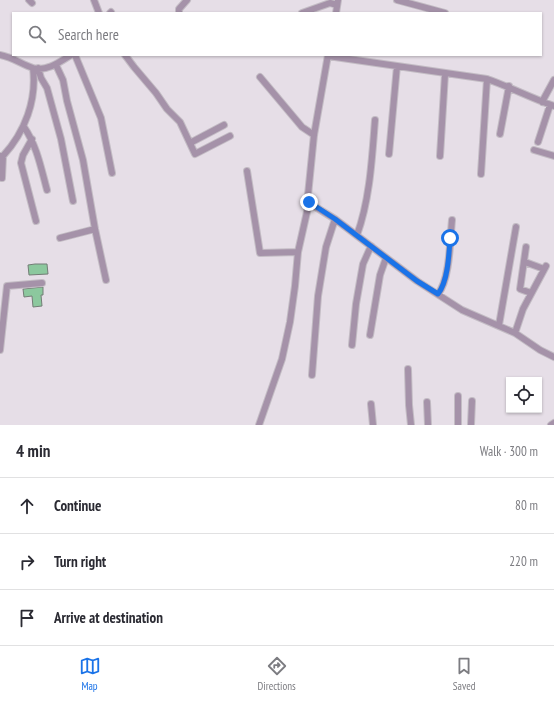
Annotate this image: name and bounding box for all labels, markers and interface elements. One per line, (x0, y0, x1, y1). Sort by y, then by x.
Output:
search box (12, 12, 542, 56)
icon: search (26, 23, 48, 45)
text: Search here (58, 25, 119, 44)
route end (300, 193, 318, 211)
route start (441, 229, 459, 247)
map controls (506, 377, 542, 413)
button: locate (506, 377, 542, 413)
text: 4 min (16, 440, 50, 462)
text: Walk · 300 m (480, 443, 538, 460)
icon: ahead (16, 495, 38, 517)
text: Continue (54, 496, 101, 515)
text: 80 m (515, 497, 538, 514)
icon: right (16, 551, 38, 573)
text: Turn right (54, 552, 106, 571)
text: 220 m (509, 553, 538, 570)
icon: arrive (16, 607, 38, 629)
text: Arrive at destination (54, 608, 163, 627)
tab: Map (79, 655, 101, 693)
tab: Directions (258, 655, 296, 693)
tab: Saved (453, 655, 475, 693)

